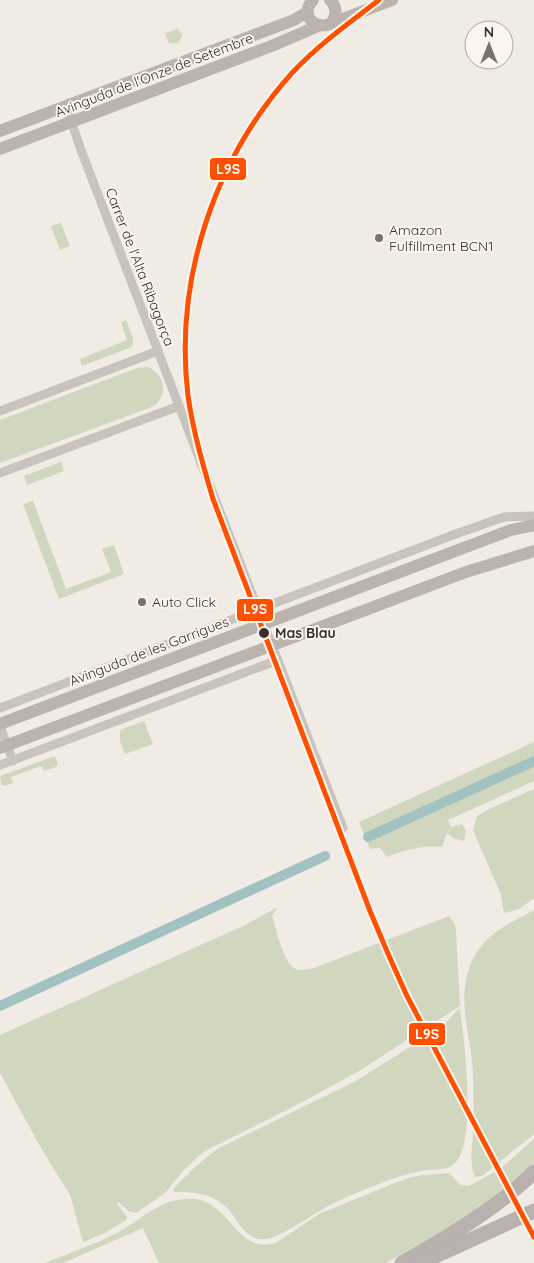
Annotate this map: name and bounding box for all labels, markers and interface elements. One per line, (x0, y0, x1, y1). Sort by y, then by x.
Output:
north arrow (464, 20, 514, 70)
text: N (484, 23, 494, 41)
street label: Avinguda de l'Onze de Setembre (52, 29, 256, 121)
line badge: L9S (209, 157, 247, 181)
text: L9S (216, 160, 240, 178)
street label: Carrer de l'Alta Ribagorça (101, 185, 179, 349)
place label: Amazon Fulfillment BCN1 (389, 221, 493, 255)
marker: Amazon Fulfillment BCN1 (373, 232, 385, 244)
place label: Auto Click (152, 593, 216, 611)
marker: Auto Click (136, 596, 148, 608)
line badge: L9S (236, 598, 274, 622)
text: L9S (243, 600, 267, 618)
street label: Avinguda de les Garrigues (67, 612, 231, 690)
place label: Mas Blau (275, 624, 336, 642)
marker: Mas Blau (257, 626, 271, 640)
line badge: L9S (408, 1022, 446, 1046)
text: L9S (415, 1025, 439, 1043)

